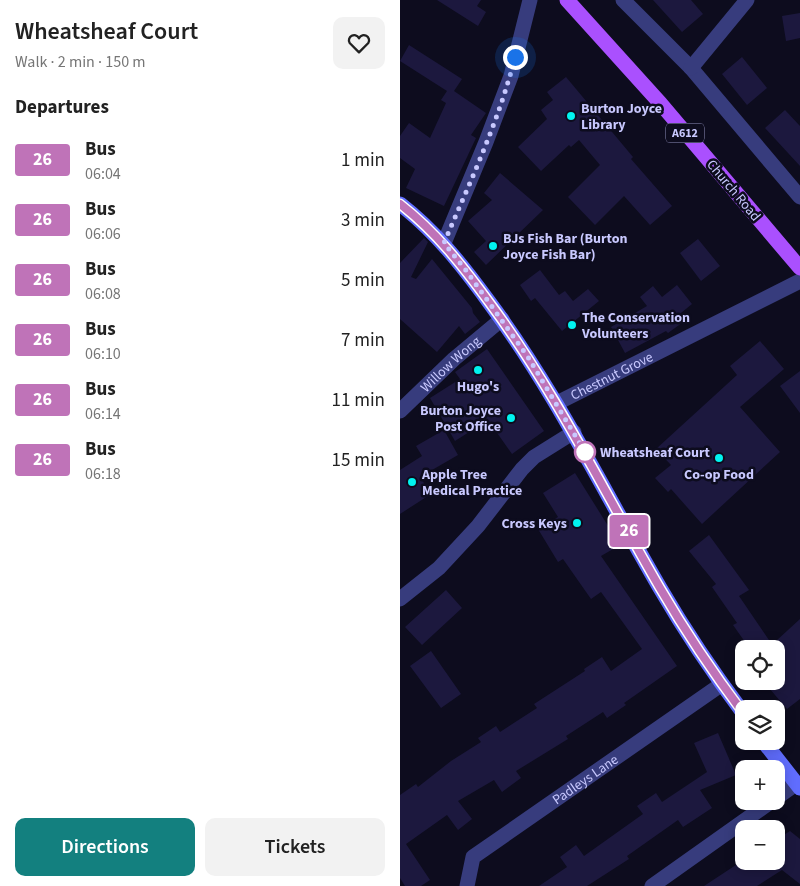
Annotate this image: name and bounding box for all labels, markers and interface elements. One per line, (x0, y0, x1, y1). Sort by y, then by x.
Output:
text: Wheatsheaf Court (15, 14, 198, 49)
button: heart (333, 17, 385, 69)
your location (503, 45, 528, 70)
text: Walk · 2 min · 150 m (15, 51, 146, 73)
text: Departures (15, 94, 109, 121)
place label: Burton Joyce Library (581, 99, 662, 135)
marker: Burton Joyce Library (565, 110, 577, 122)
road number: A612 (666, 124, 704, 142)
text: Bus (85, 136, 116, 163)
text: 26 (33, 147, 52, 172)
text: 1 min (341, 147, 385, 174)
street label: Church Road (702, 156, 765, 226)
text: 06:04 (85, 163, 121, 185)
text: Bus (85, 196, 116, 223)
text: 26 (33, 207, 52, 232)
text: 3 min (341, 207, 385, 234)
text: 06:06 (85, 223, 121, 245)
place label: BJs Fish Bar (Burton Joyce Fish Bar) (503, 229, 627, 265)
marker: BJs Fish Bar (Burton Joyce Fish Bar) (487, 240, 499, 252)
text: Bus (85, 256, 116, 283)
text: 26 (33, 267, 52, 292)
text: 5 min (341, 267, 385, 294)
text: 06:08 (85, 283, 121, 305)
place label: The Conservation Volunteers (581, 308, 690, 344)
text: Bus (85, 316, 116, 343)
marker: The Conservation Volunteers (566, 319, 578, 331)
text: 26 (33, 327, 52, 352)
text: 7 min (341, 327, 385, 354)
street label: Willow Wong (416, 332, 485, 397)
text: 06:10 (85, 343, 121, 365)
street label: Chestnut Grove (567, 347, 657, 406)
marker: Hugo's (472, 364, 484, 376)
text: Bus (85, 376, 116, 403)
place label: Hugo's (457, 377, 499, 397)
text: 26 (33, 387, 52, 412)
text: 11 min (331, 387, 385, 414)
place label: Burton Joyce Post Office (420, 401, 501, 437)
text: 06:14 (85, 403, 121, 425)
marker: Burton Joyce Post Office (505, 412, 517, 424)
text: Bus (85, 436, 116, 463)
marker: Wheatsheaf Court (574, 441, 596, 463)
place label: Wheatsheaf Court (600, 443, 711, 463)
text: 26 (33, 447, 52, 472)
text: 15 min (331, 447, 385, 474)
marker: Co-op Food (713, 452, 725, 464)
text: 06:18 (85, 463, 121, 485)
place label: Apple Tree Medical Practice (421, 465, 522, 501)
place label: Co-op Food (684, 465, 754, 485)
marker: Apple Tree Medical Practice (406, 476, 418, 488)
place label: Cross Keys (501, 514, 567, 534)
line badge: 26 (606, 515, 652, 547)
marker: Cross Keys (571, 517, 583, 529)
text: 26 (619, 518, 639, 543)
map controls (735, 640, 785, 870)
button: locate (735, 640, 785, 690)
button: layers (735, 700, 785, 750)
street label: Padleys Lane (548, 750, 623, 810)
button: + (735, 760, 785, 810)
button: Directions (15, 818, 195, 876)
button: Tickets (205, 818, 385, 876)
button: − (735, 820, 785, 870)

